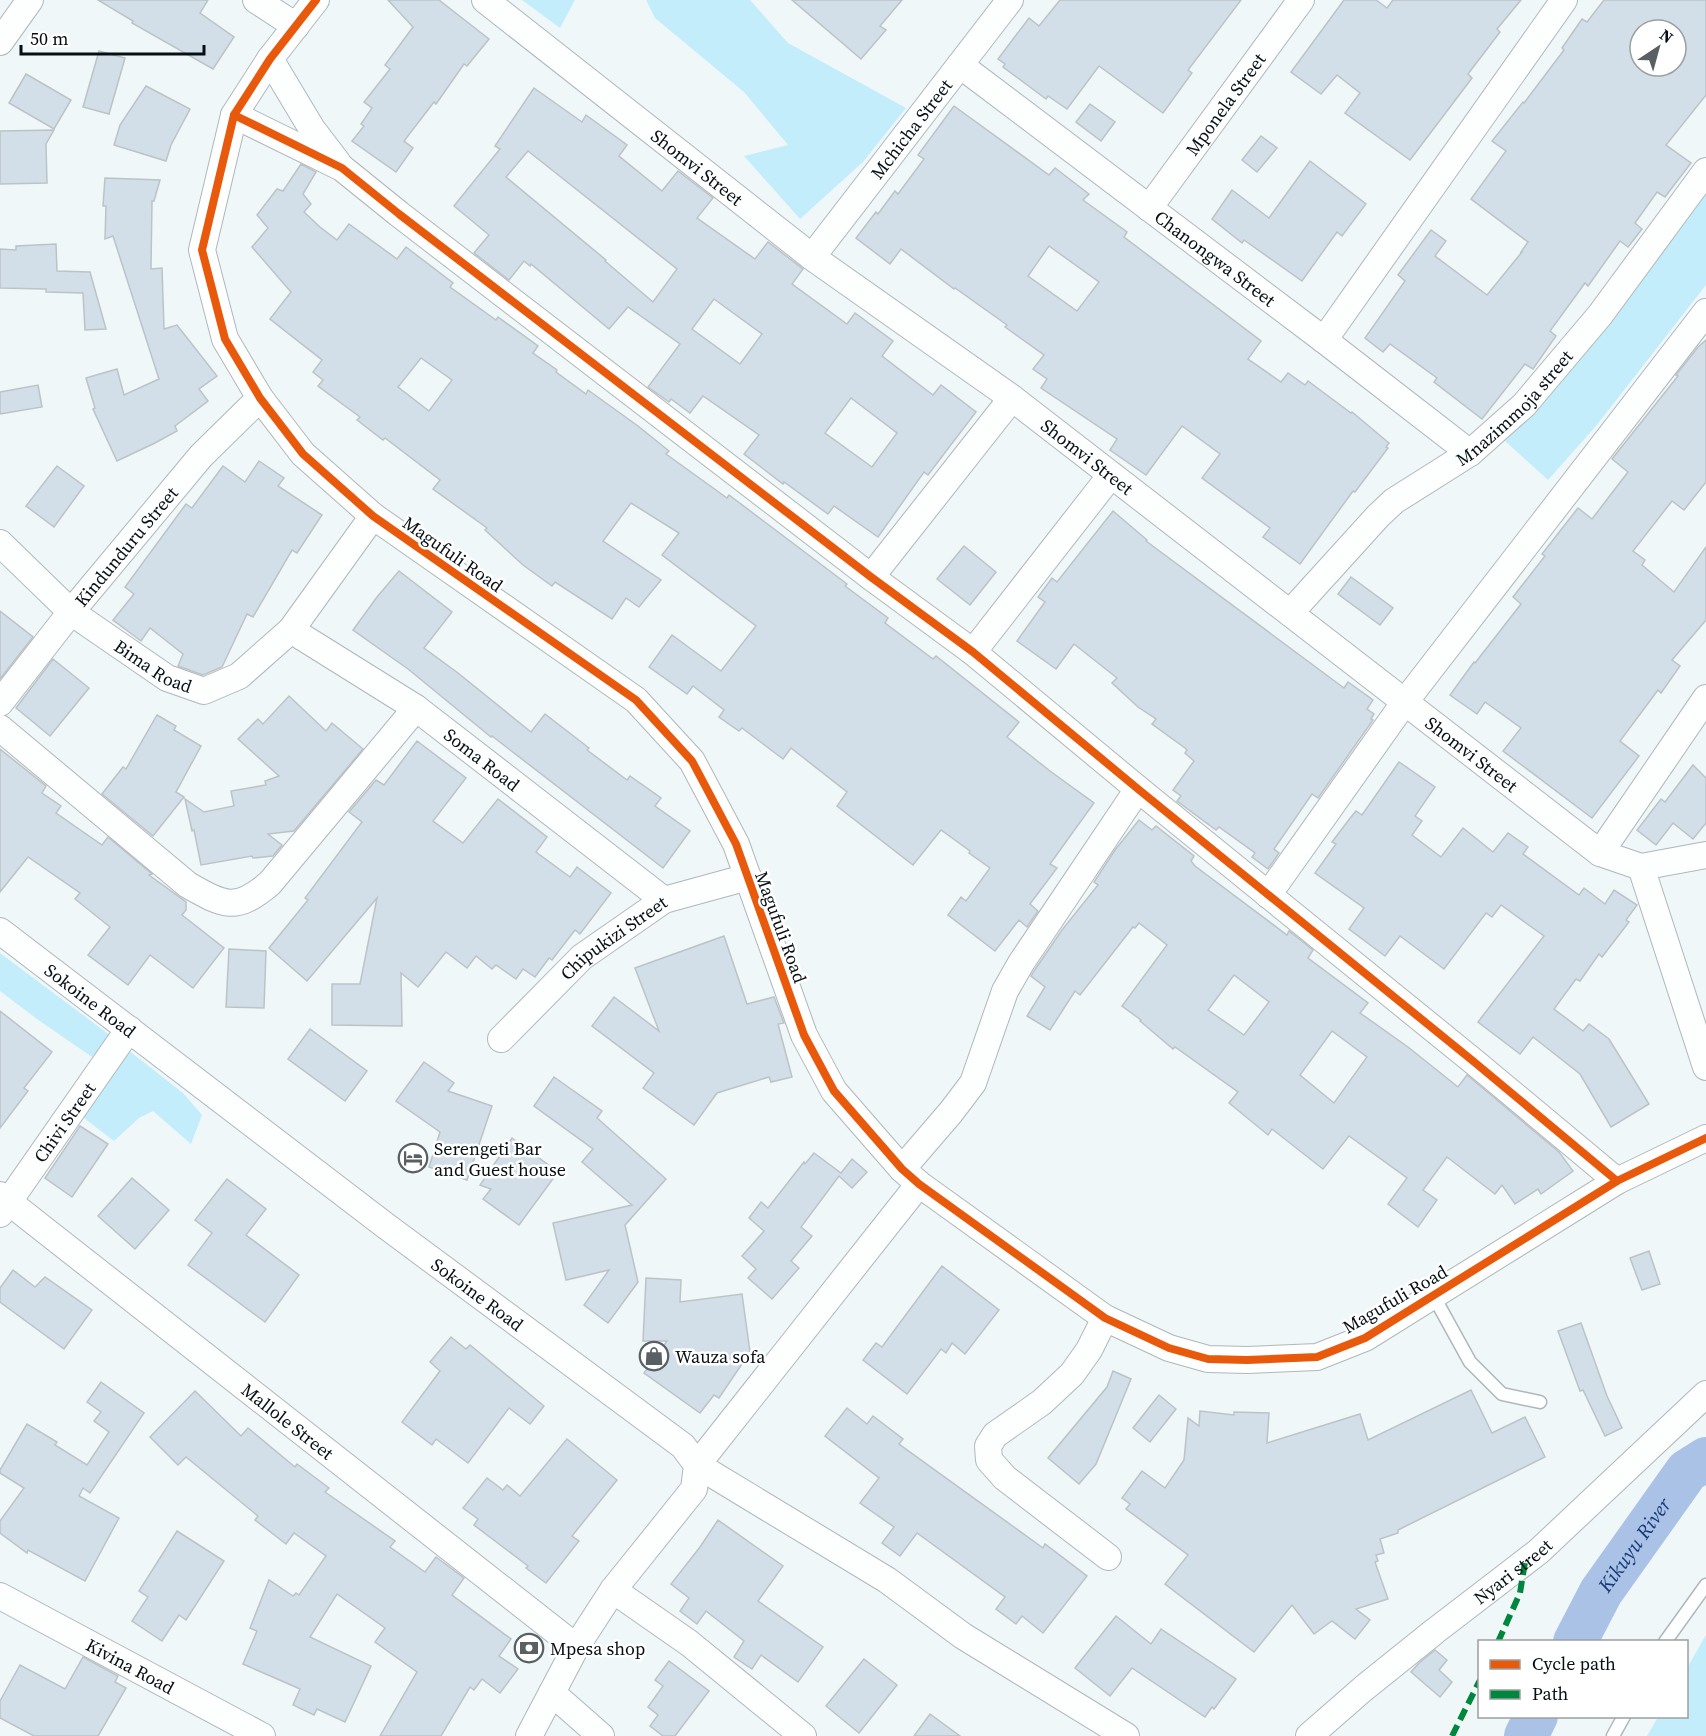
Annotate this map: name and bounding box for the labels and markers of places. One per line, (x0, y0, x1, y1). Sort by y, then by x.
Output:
place label: Serengeti Bar and Guest house (434, 1136, 566, 1182)
hotel icon: Serengeti Bar and Guest house (397, 1142, 429, 1174)
shop icon: Wauza sofa (638, 1340, 670, 1372)
place label: Wauza sofa (675, 1344, 766, 1369)
bank icon: Mpesa shop (513, 1632, 545, 1664)
place label: Mpesa shop (550, 1636, 645, 1661)

